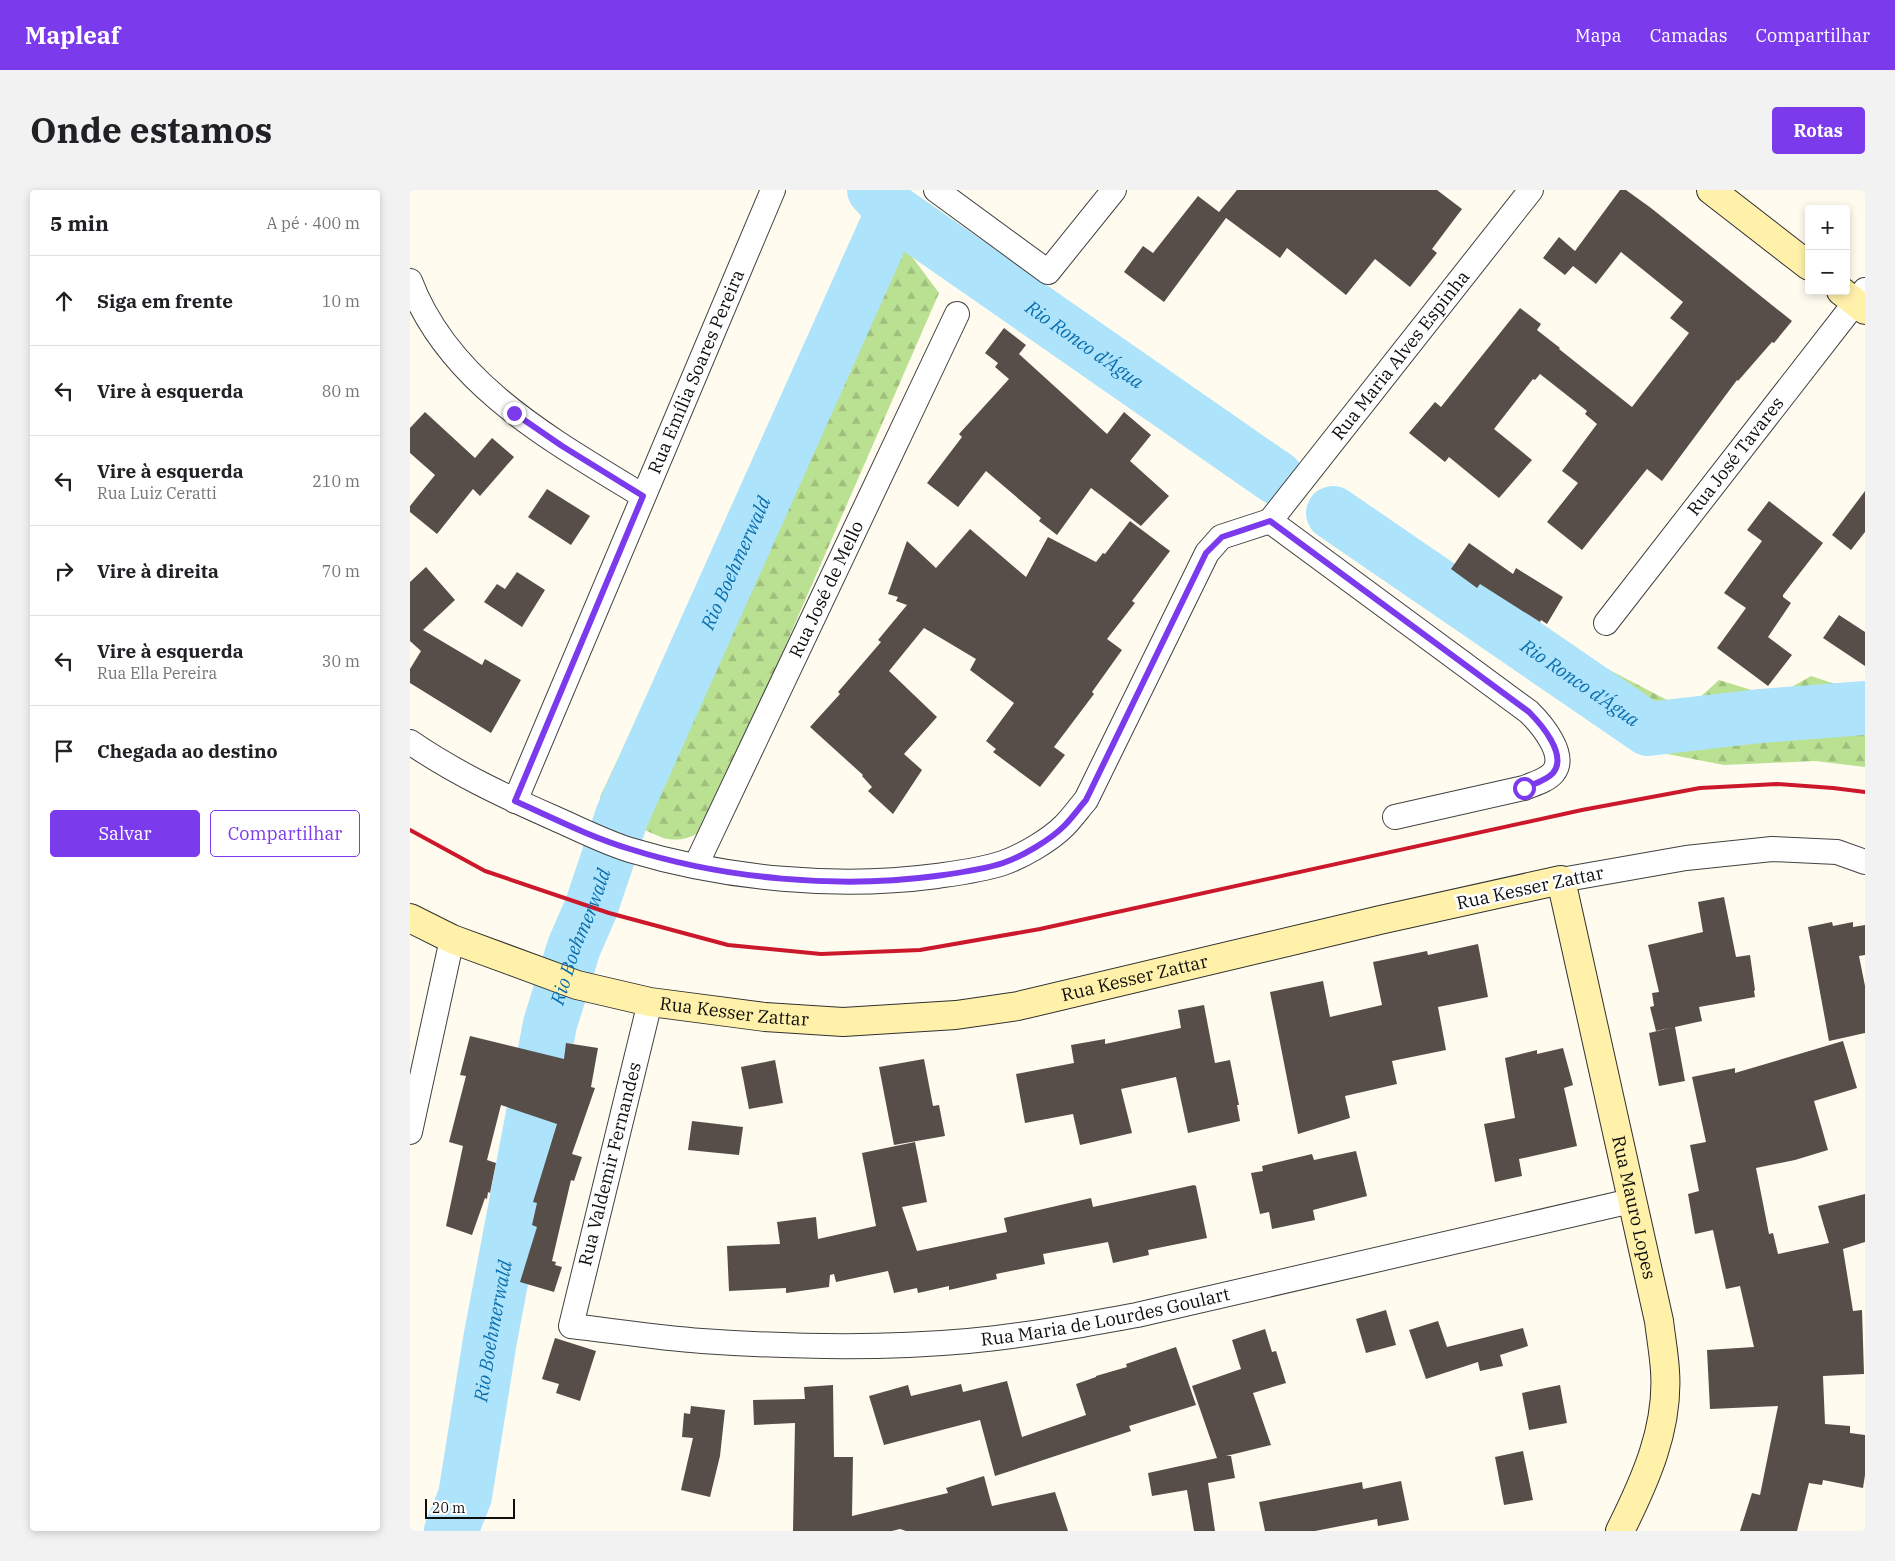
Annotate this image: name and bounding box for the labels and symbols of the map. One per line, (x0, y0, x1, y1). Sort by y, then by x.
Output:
street label: Rua Maria Alves Espinha (1326, 265, 1474, 444)
street label: Rua Emília Soares Pereira (642, 266, 749, 477)
water label: Rio Ronco d'Água (1020, 294, 1149, 394)
street label: Rua José Tavares (1682, 392, 1789, 520)
route end (503, 402, 526, 425)
water label: Rio Boehmerwald (695, 492, 776, 634)
street label: Rua José de Mello (784, 517, 868, 661)
water label: Rio Ronco d'Água (1516, 633, 1645, 732)
route start (1513, 777, 1536, 800)
street label: Rua Kesser Zattar (1454, 861, 1606, 914)
water label: Rio Boehmerwald (545, 865, 616, 1008)
street label: Rua Kesser Zattar (1059, 949, 1210, 1006)
street label: Rua Kesser Zattar (658, 991, 810, 1031)
street label: Rua Valdemir Fernandes (573, 1060, 646, 1268)
street label: Rua Mauro Lopes (1607, 1133, 1661, 1281)
water label: Rio Boehmerwald (468, 1258, 517, 1404)
street label: Rua Maria de Lourdes Goulart (980, 1282, 1232, 1351)
scale bar (425, 1496, 515, 1519)

